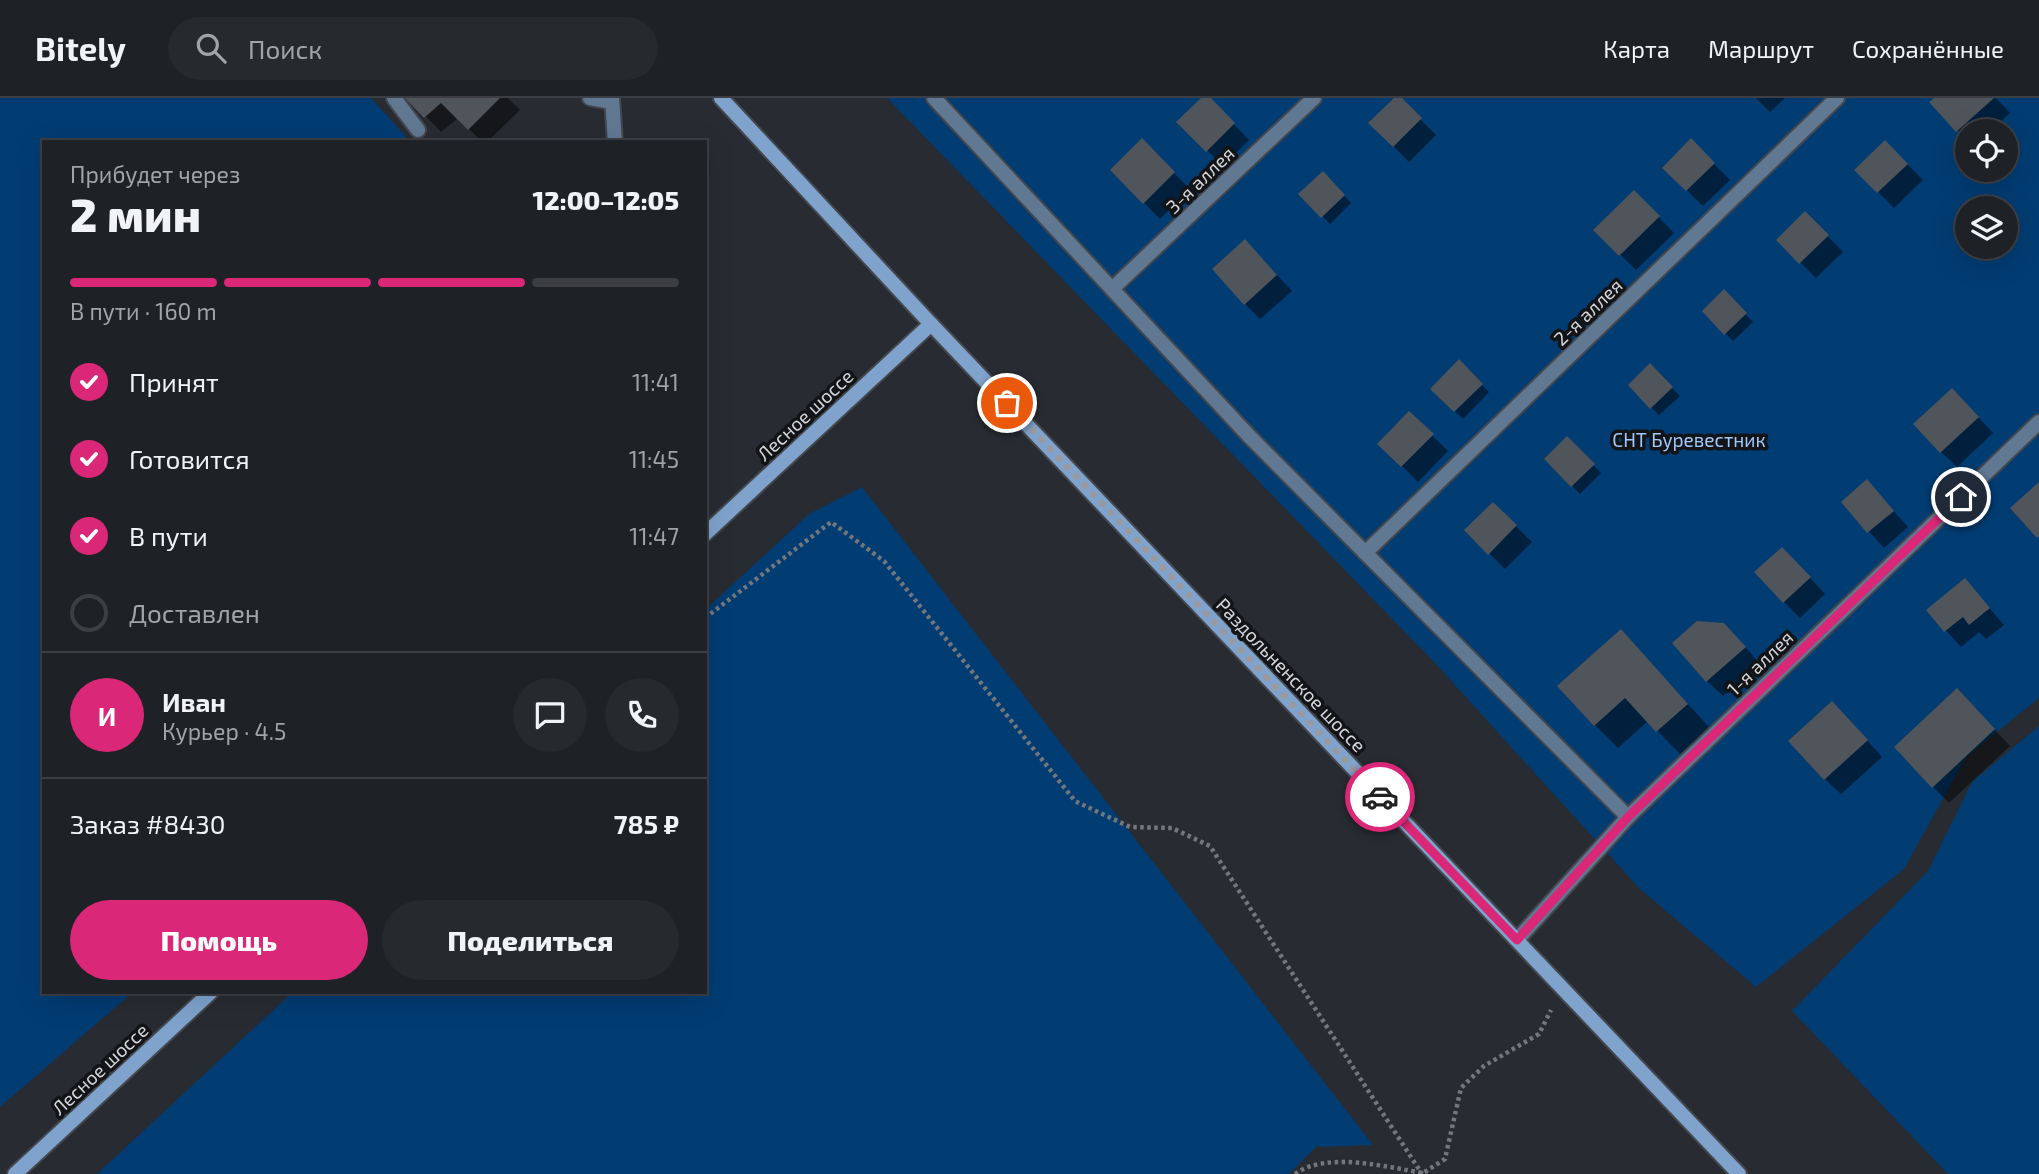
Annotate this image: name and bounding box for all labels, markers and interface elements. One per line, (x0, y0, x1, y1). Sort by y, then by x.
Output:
search box (168, 17, 658, 80)
text: Bitely (35, 28, 126, 68)
icon: search (192, 29, 230, 67)
text: Поиск (248, 33, 322, 64)
text: Карта (1603, 34, 1670, 63)
text: Маршрут (1708, 34, 1814, 63)
text: Сохранённые (1852, 34, 2004, 63)
map controls (1955, 119, 2018, 259)
button: locate (1955, 119, 2018, 182)
street label: 3-я аллея (1161, 141, 1239, 218)
text: Прибудет через (70, 160, 240, 188)
text: 12:00–12:05 (533, 184, 679, 215)
text: 2 мин (70, 186, 201, 241)
button: layers (1955, 196, 2018, 259)
street label: 2-я аллея (1549, 273, 1627, 350)
text: В пути · 160 m (70, 297, 217, 325)
icon: check (70, 363, 108, 401)
street label: Лесное шоссе (752, 364, 858, 465)
text: Принят (129, 366, 219, 397)
text: 11:41 (632, 368, 679, 396)
pin (977, 373, 1037, 433)
icon: bag (988, 384, 1026, 422)
park label: СНТ Буревестник (1612, 428, 1766, 452)
icon: check (70, 440, 108, 478)
text: Готовится (129, 443, 250, 474)
text: 11:45 (629, 445, 679, 473)
pin (1931, 467, 1991, 527)
icon: home (1942, 478, 1980, 516)
icon: check (70, 517, 108, 555)
text: В пути (129, 520, 208, 551)
text: 11:47 (629, 522, 679, 550)
street label: Раздольненское шоссе (1212, 593, 1371, 756)
text: Доставлен (129, 597, 260, 628)
street label: 1-я аллея (1722, 626, 1798, 700)
button: chat (513, 678, 587, 752)
button: phone (605, 678, 679, 752)
text: Иван (162, 686, 226, 717)
text: И (98, 700, 116, 731)
text: Курьер · 4.5 (162, 717, 286, 745)
courier (1345, 762, 1415, 832)
icon: car (1361, 778, 1399, 816)
text: Заказ #8430 (70, 808, 225, 839)
text: 785 ₽ (614, 808, 679, 839)
button: Помощь (70, 900, 368, 980)
button: Поделиться (382, 900, 679, 980)
street label: Лесное шоссе (47, 1018, 153, 1119)

